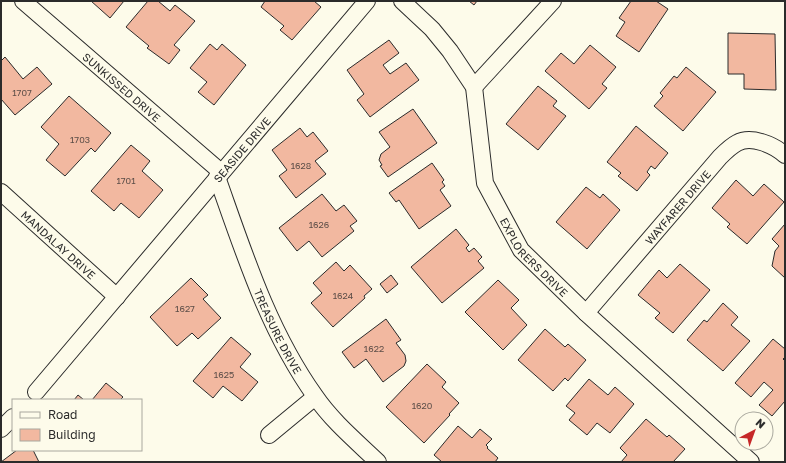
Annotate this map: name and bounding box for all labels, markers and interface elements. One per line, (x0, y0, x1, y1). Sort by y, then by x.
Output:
street label: SUNKISSED DRIVE (81, 50, 164, 124)
house number: 1707 (12, 87, 32, 98)
street label: SEASIDE DRIVE (210, 114, 273, 185)
house number: 1703 (70, 134, 90, 145)
house number: 1628 (291, 160, 311, 171)
street label: WAYFARER DRIVE (642, 167, 713, 247)
house number: 1701 (116, 175, 136, 186)
street label: MANDALAY DRIVE (19, 207, 99, 281)
street label: EXPLORERS DRIVE (498, 215, 571, 299)
house number: 1626 (309, 219, 329, 230)
street label: TREASURE DRIVE (252, 287, 305, 376)
house number: 1624 (333, 290, 354, 301)
house number: 1627 (175, 303, 195, 314)
house number: 1622 (364, 343, 384, 354)
house number: 1625 (214, 369, 234, 380)
legend (12, 399, 142, 451)
house number: 1620 (412, 400, 433, 411)
text: Road (48, 407, 77, 422)
north arrow (734, 411, 774, 451)
text: N (753, 415, 768, 431)
text: Building (48, 427, 96, 442)

